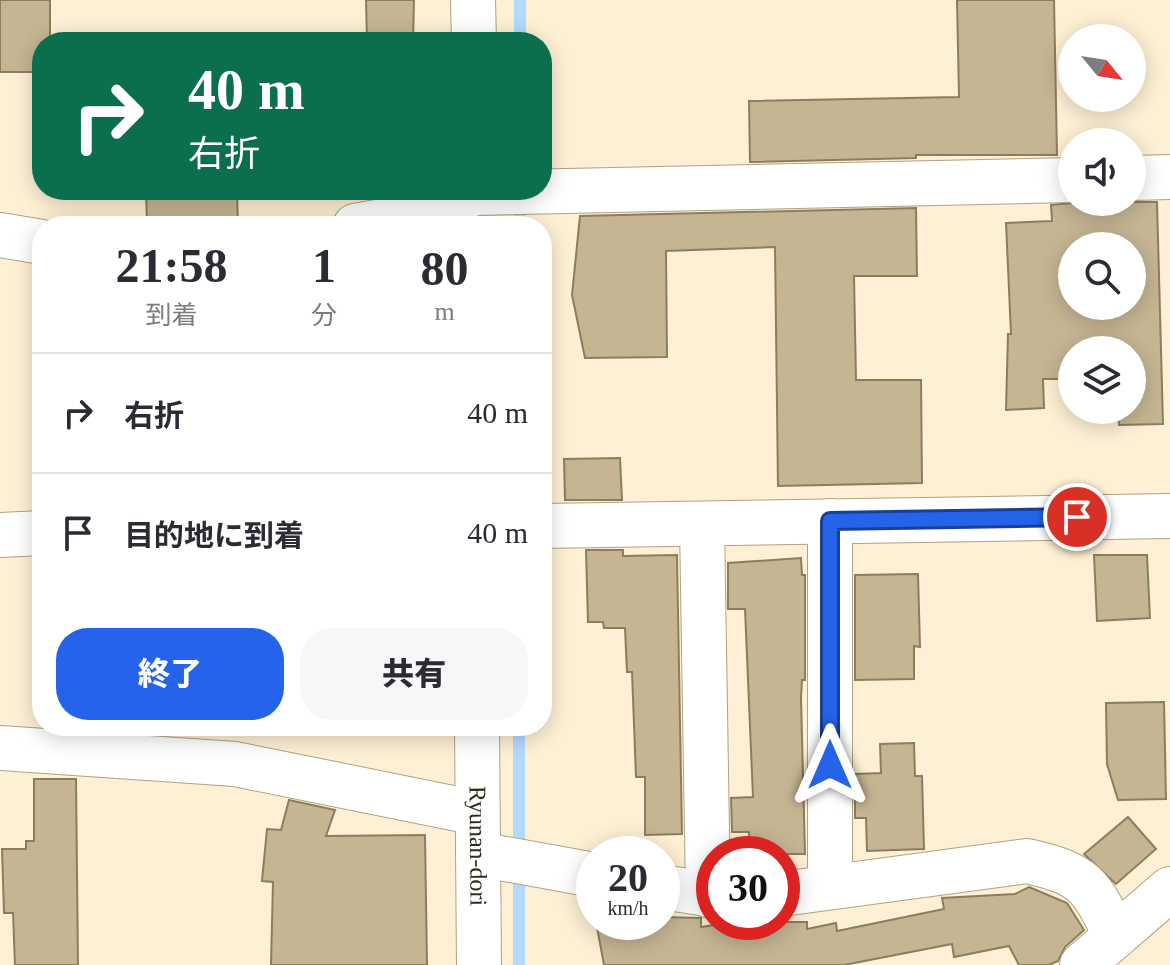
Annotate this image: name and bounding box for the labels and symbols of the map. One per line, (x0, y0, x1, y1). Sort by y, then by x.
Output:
north arrow (1058, 24, 1146, 112)
pin (1043, 483, 1111, 551)
position arrow (788, 723, 872, 807)
street label: Ryunan-dori (465, 786, 492, 907)
speed limit sign: 30 (696, 836, 800, 940)

